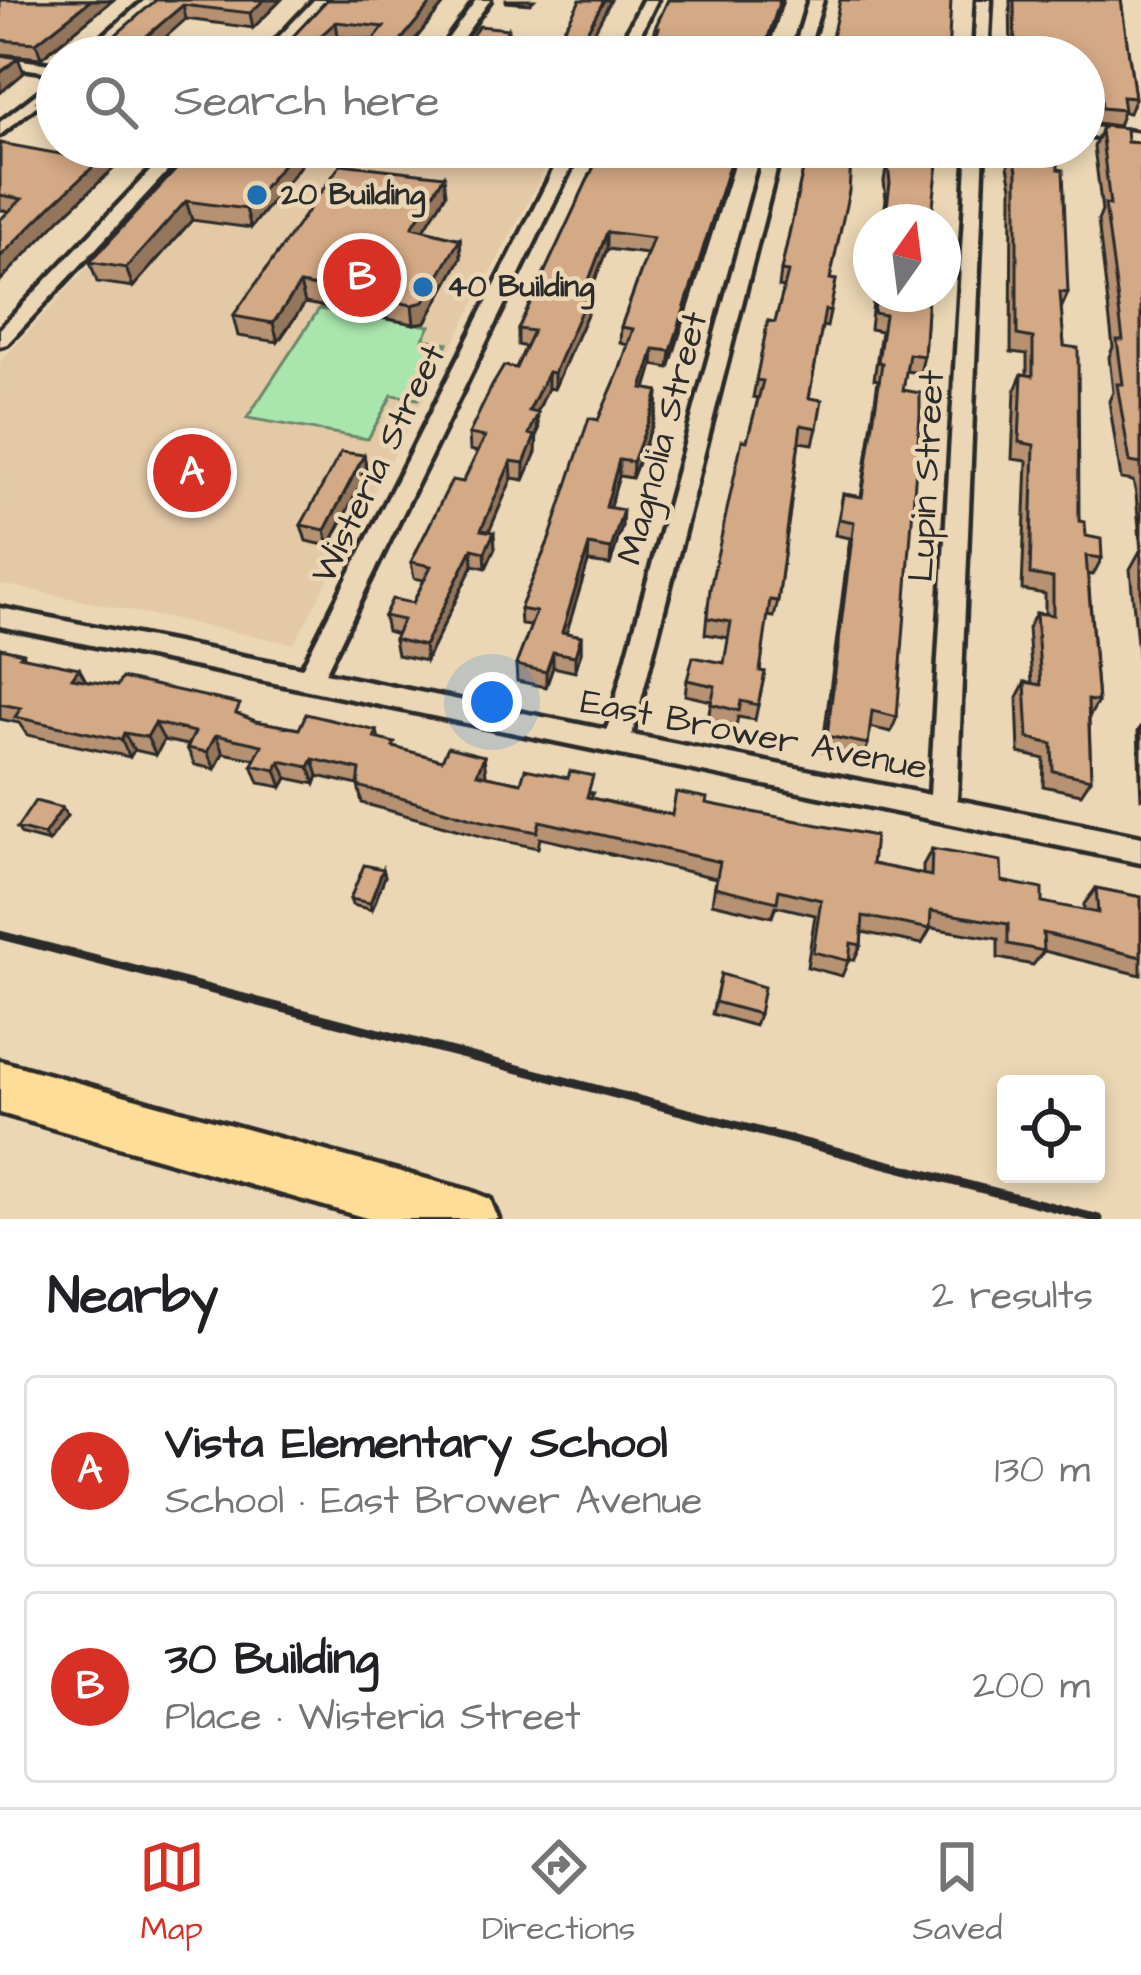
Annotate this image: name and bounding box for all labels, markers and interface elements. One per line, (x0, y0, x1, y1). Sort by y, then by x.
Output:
search box (36, 36, 1105, 168)
icon: search (78, 69, 144, 135)
text: Search here (174, 71, 440, 133)
place label: 20 Building (280, 174, 426, 218)
marker: 20 Building (244, 182, 270, 208)
north arrow (853, 204, 961, 312)
pin: B (323, 233, 401, 323)
place label: 40 Building (447, 266, 595, 310)
marker: 40 Building (410, 274, 436, 300)
street label: Magnolia Street (605, 305, 722, 570)
street label: Wisteria Street (299, 335, 459, 592)
street label: Lupin Street (896, 368, 958, 583)
pin: A (153, 428, 231, 518)
your location (462, 672, 522, 732)
street label: East Brower Avenue (576, 676, 932, 794)
map controls (997, 1075, 1105, 1183)
button: locate (997, 1075, 1105, 1183)
text: Nearby (48, 1262, 218, 1333)
text: 2 results (932, 1270, 1093, 1324)
text: Vista Elementary School (165, 1413, 668, 1475)
text: A (78, 1444, 102, 1498)
text: 130 m (995, 1444, 1090, 1498)
text: School · East Brower Avenue (165, 1475, 702, 1529)
text: 30 Building (165, 1629, 379, 1691)
text: B (76, 1660, 104, 1714)
text: 200 m (973, 1660, 1090, 1714)
text: Place · Wisteria Street (165, 1691, 581, 1745)
tab: Map (139, 1834, 205, 1952)
tab: Directions (482, 1834, 635, 1952)
tab: Saved (912, 1834, 1002, 1952)

